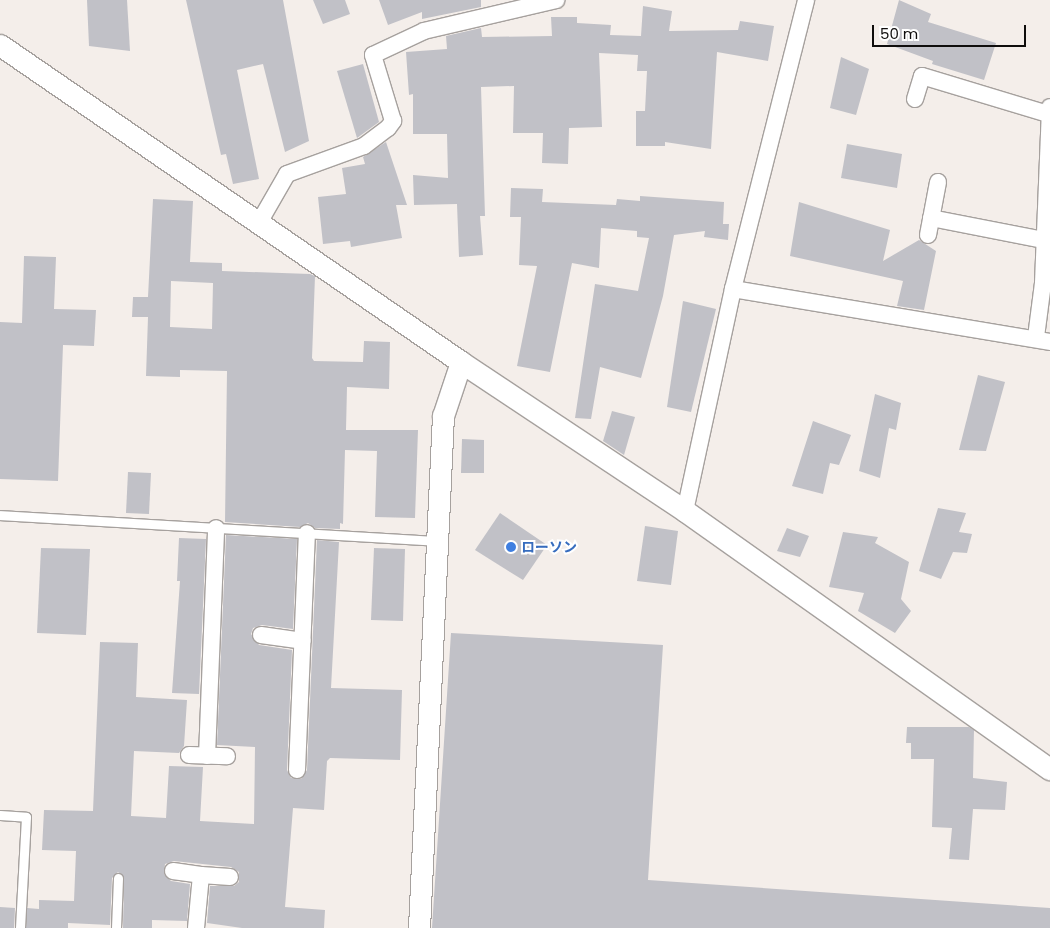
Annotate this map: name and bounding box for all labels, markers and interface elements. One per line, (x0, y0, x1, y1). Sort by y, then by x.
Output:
scale bar (875, 15, 1029, 47)
text: 50 m (880, 23, 918, 44)
place label: ローソン (521, 539, 577, 555)
marker: ローソン (505, 541, 517, 553)

